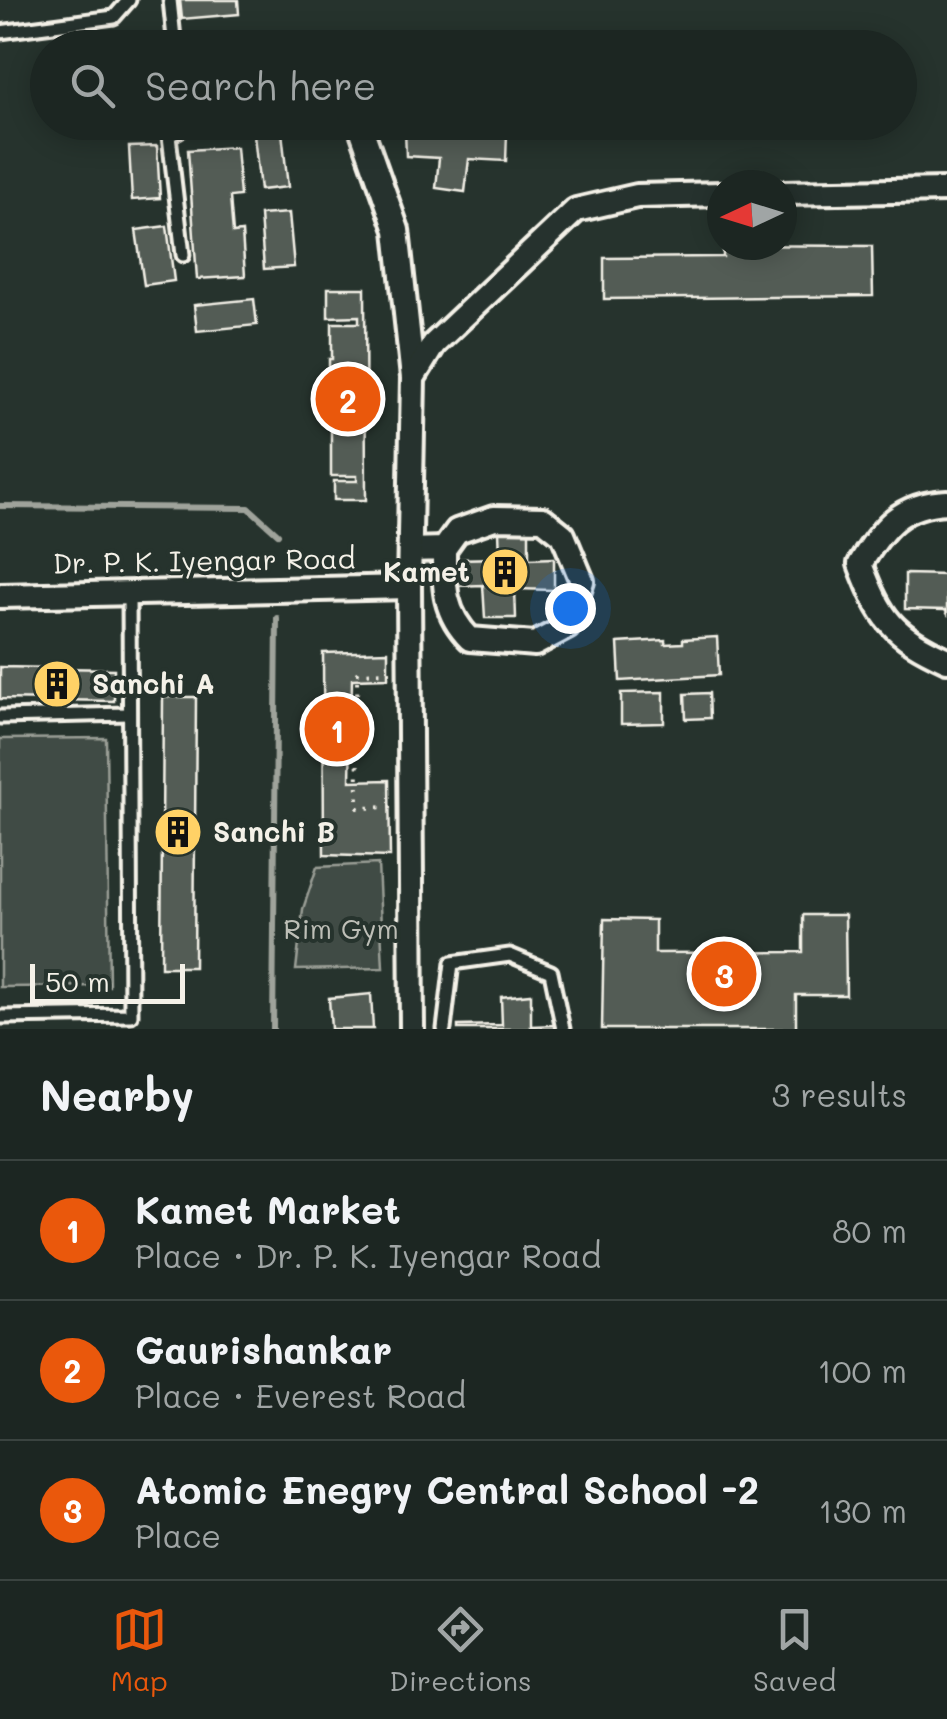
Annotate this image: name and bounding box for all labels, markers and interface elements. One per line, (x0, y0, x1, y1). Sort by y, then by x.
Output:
search box (30, 30, 917, 140)
icon: search (65, 58, 120, 113)
text: Search here (145, 60, 376, 110)
north arrow (707, 170, 797, 260)
pin: 2 (316, 362, 380, 436)
street label: Dr. P. K. Iyengar Road (52, 539, 356, 581)
building icon: Kamet (479, 546, 531, 598)
place label: Kamet (383, 553, 470, 589)
your location (545, 583, 596, 634)
building icon: Sanchi A (31, 658, 83, 710)
place label: Sanchi A (92, 665, 215, 701)
pin: 1 (304, 692, 370, 766)
building icon: Sanchi B (152, 806, 204, 858)
place label: Sanchi B (213, 813, 335, 849)
park label: Rim Gym (283, 910, 399, 946)
pin: 3 (692, 936, 756, 1012)
scale bar (30, 959, 185, 1004)
text: 50 m (45, 963, 110, 999)
text: Nearby (40, 1067, 194, 1122)
text: 3 results (771, 1073, 907, 1115)
text: Kamet Market (135, 1184, 401, 1234)
text: 1 (65, 1209, 80, 1251)
text: 80 m (832, 1209, 907, 1251)
text: Place · Dr. P. K. Iyengar Road (135, 1234, 601, 1276)
text: Gaurishankar (135, 1324, 392, 1374)
text: 2 (64, 1349, 81, 1391)
text: 100 m (817, 1349, 907, 1391)
text: Place · Everest Road (135, 1374, 466, 1416)
text: Atomic Enegry Central School -2 (135, 1464, 759, 1514)
text: 3 (63, 1489, 82, 1531)
text: 130 m (818, 1489, 907, 1531)
text: Place (135, 1514, 221, 1556)
tab: Map (111, 1602, 168, 1698)
tab: Directions (389, 1602, 532, 1698)
tab: Saved (753, 1602, 836, 1698)

